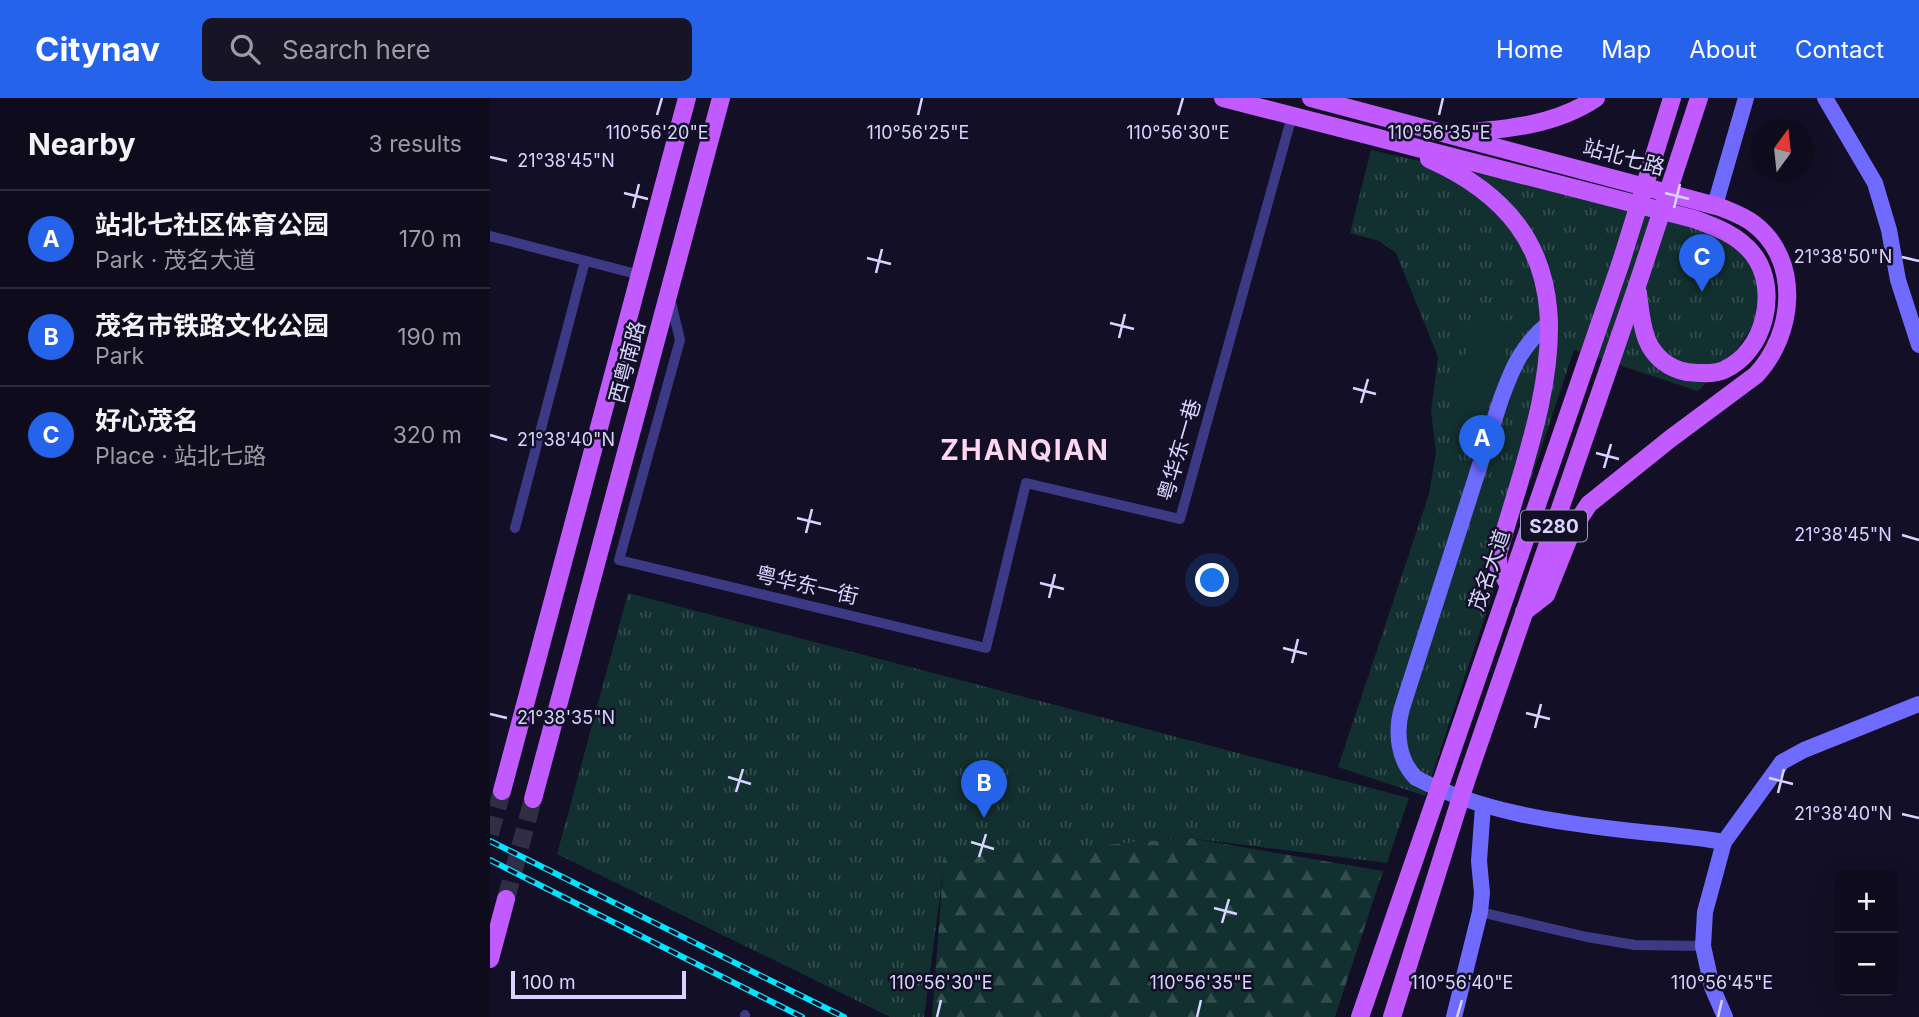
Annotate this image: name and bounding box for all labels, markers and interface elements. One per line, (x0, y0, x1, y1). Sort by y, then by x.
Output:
search box (202, 18, 692, 81)
text: Citynav (35, 29, 160, 69)
icon: search (226, 30, 264, 68)
text: Search here (282, 34, 431, 65)
text: Home (1496, 35, 1563, 64)
text: Map (1601, 35, 1651, 64)
text: About (1689, 35, 1757, 64)
text: Contact (1795, 35, 1884, 64)
north arrow (1751, 119, 1814, 182)
text: 110°56'20"E (605, 122, 709, 143)
text: 110°56'25"E (867, 122, 969, 143)
text: 110°56'30"E (1126, 122, 1230, 143)
text: 110°56'35"E (1388, 122, 1490, 143)
text: Nearby (28, 126, 136, 162)
text: 3 results (369, 130, 462, 158)
street label: 站北七路 (1580, 134, 1668, 180)
text: 21°38'45"N (517, 150, 615, 171)
text: 站北七社区体育公园 (95, 209, 329, 240)
text: A (42, 225, 60, 253)
text: 170 m (399, 225, 462, 253)
pin: C (1679, 234, 1725, 292)
text: Park · 茂名大道 (95, 246, 256, 274)
text: 21°38'50"N (1794, 246, 1892, 267)
text: 茂名市铁路文化公园 (95, 310, 329, 341)
street label: 西粤南路 (604, 318, 650, 406)
text: B (43, 323, 59, 351)
text: 190 m (397, 323, 462, 351)
text: Park (95, 342, 144, 370)
street label: 粤华东一巷 (1153, 396, 1205, 504)
text: 好心茂名 (95, 405, 199, 436)
pin: A (1459, 415, 1505, 473)
text: C (42, 421, 60, 449)
text: 320 m (393, 421, 462, 449)
text: 21°38'40"N (517, 429, 615, 450)
district label: ZHANQIAN (940, 433, 1110, 467)
text: Place · 站北七路 (95, 442, 266, 470)
road number: S280 (1521, 510, 1587, 542)
text: 21°38'45"N (1794, 524, 1892, 545)
street label: 茂名大道 (1464, 526, 1514, 614)
street label: 粤华东一街 (753, 561, 861, 609)
your location (1195, 563, 1229, 597)
text: 21°38'35"N (517, 707, 615, 728)
pin: B (961, 760, 1007, 818)
text: 21°38'40"N (1794, 803, 1892, 824)
map controls (1835, 870, 1898, 996)
button: + (1835, 870, 1898, 933)
button: − (1835, 933, 1898, 996)
scale bar (511, 968, 686, 1000)
text: 100 m (522, 971, 576, 994)
text: 110°56'30"E (889, 972, 993, 993)
text: 110°56'35"E (1150, 972, 1252, 993)
text: 110°56'40"E (1411, 972, 1513, 993)
text: 110°56'45"E (1671, 972, 1773, 993)

